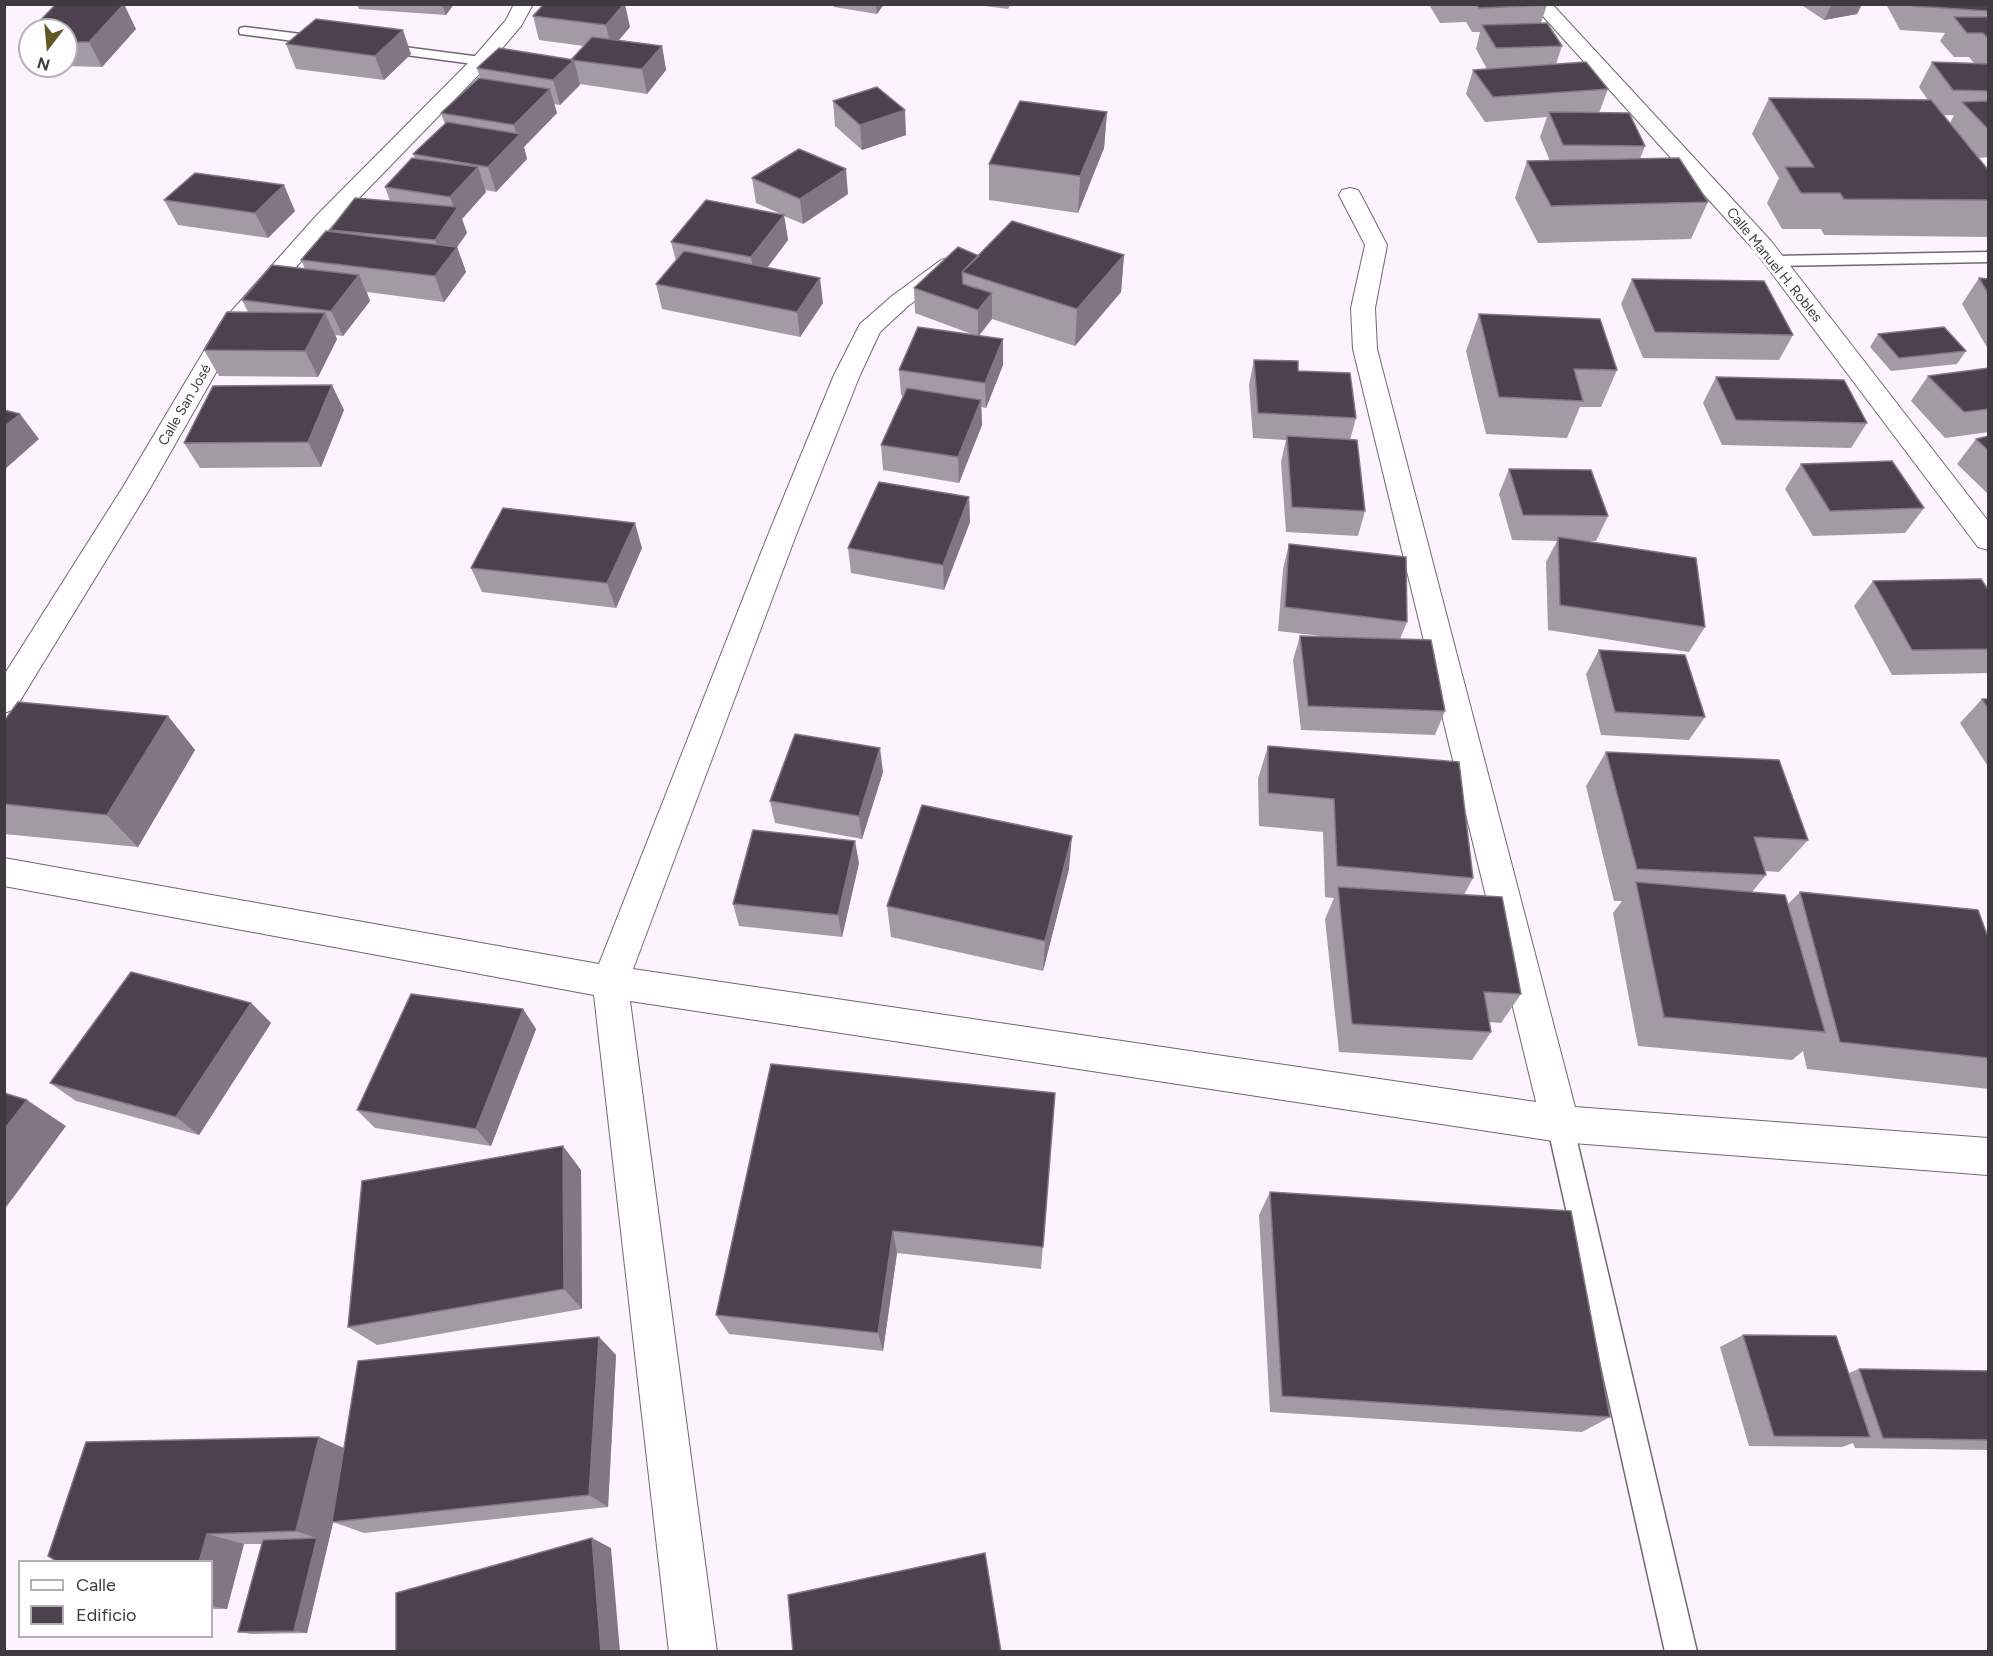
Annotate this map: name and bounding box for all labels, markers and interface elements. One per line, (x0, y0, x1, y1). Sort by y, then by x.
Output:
north arrow (18, 18, 78, 78)
text: N (35, 53, 52, 75)
street label: Calle Manuel H. Robles (1723, 204, 1825, 326)
street label: Calle San José (155, 361, 215, 449)
legend (18, 1560, 213, 1638)
text: Calle (76, 1574, 116, 1596)
text: Edificio (76, 1604, 137, 1626)

